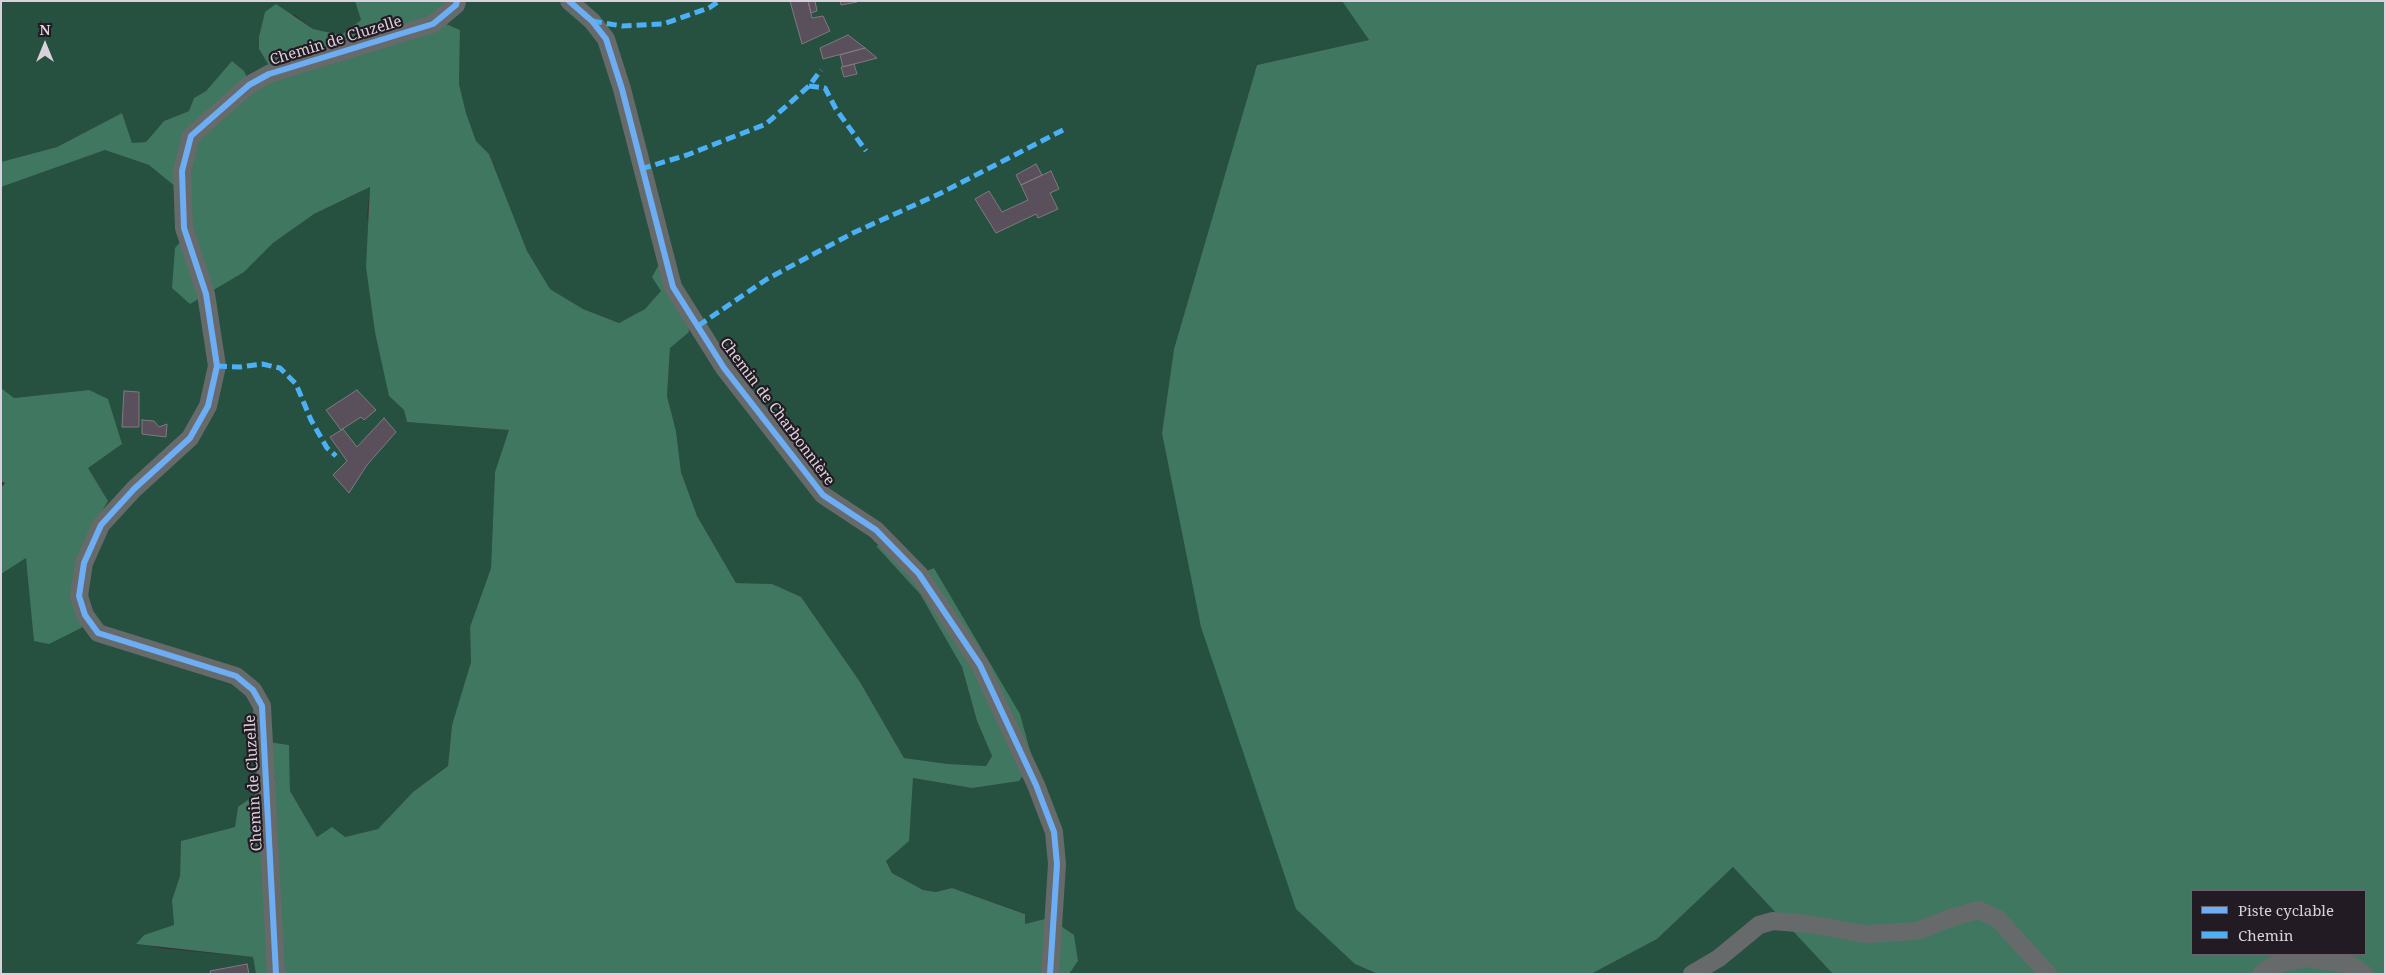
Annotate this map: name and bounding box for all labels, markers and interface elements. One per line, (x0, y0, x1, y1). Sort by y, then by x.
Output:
street label: Chemin de Cluzelle (268, 12, 404, 70)
north arrow (20, 20, 70, 70)
text: N (39, 20, 51, 39)
street label: Chemin de Charbonnière (716, 335, 838, 489)
street label: Chemin de Cluzelle (241, 714, 267, 852)
legend (2191, 890, 2366, 955)
text: Piste cyclable (2238, 900, 2334, 920)
text: Chemin (2238, 925, 2293, 945)

